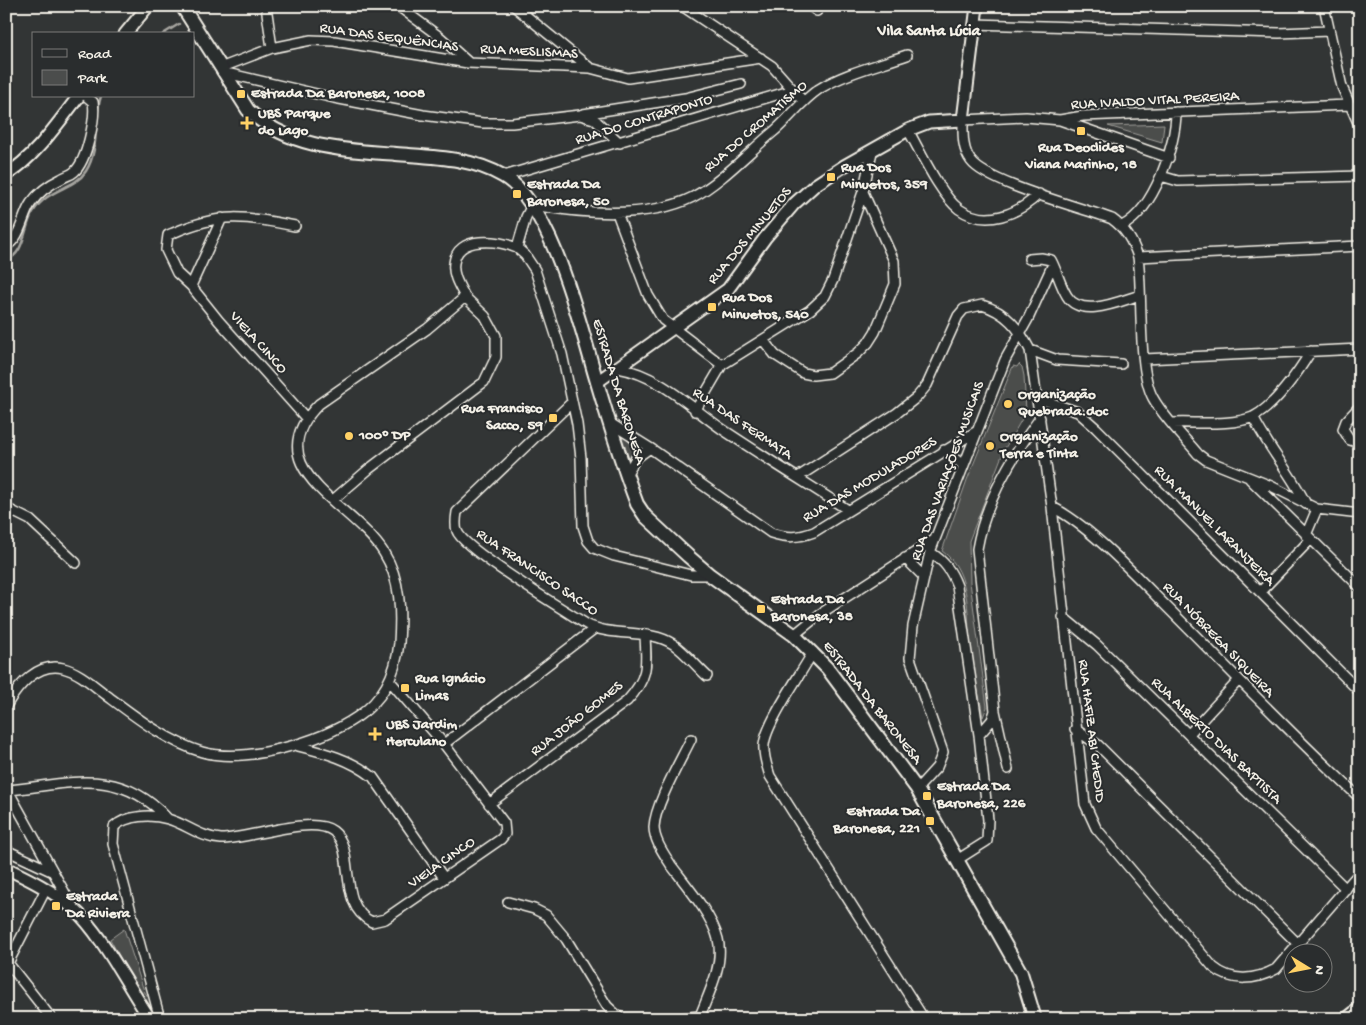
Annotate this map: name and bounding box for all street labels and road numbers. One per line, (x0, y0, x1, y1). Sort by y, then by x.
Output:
street label: RUA DAS SEQUÊNCIAS (319, 19, 459, 57)
street label: RUA MESLISMAS (480, 40, 578, 64)
street label: RUA DO CROMATISMO (701, 77, 811, 177)
street label: RUA IVALDO VITAL PEREIRA (1070, 88, 1241, 114)
street label: RUA DO CONTRAPONTO (573, 91, 715, 149)
street label: RUA DOS MINUETOS (704, 184, 796, 288)
street label: VIELA CINCO (225, 307, 291, 378)
street label: ESTRADA DA BARONESA (587, 317, 649, 468)
street label: RUA DAS VARIAÇÕES MUSICAIS (907, 379, 989, 563)
street label: RUA DAS FERMATA (689, 384, 796, 465)
street label: RUA DAS MODULADORES (800, 433, 940, 527)
street label: RUA MANUEL LARANJEIRA (1150, 462, 1279, 591)
street label: RUA FRANCISCO SACCO (472, 525, 602, 621)
street label: RUA NÓBREGA SIQUEIRA (1158, 579, 1279, 702)
street label: ESTRADA DA BARONESA (818, 638, 926, 769)
street label: RUA HAFIZ ABI CHEDID (1073, 659, 1109, 804)
street label: RUA ALBERTO DIAS BAPTISTA (1147, 674, 1286, 809)
street label: RUA JOÃO GOMES (527, 677, 627, 761)
street label: VIELA CINCO (404, 833, 479, 893)

